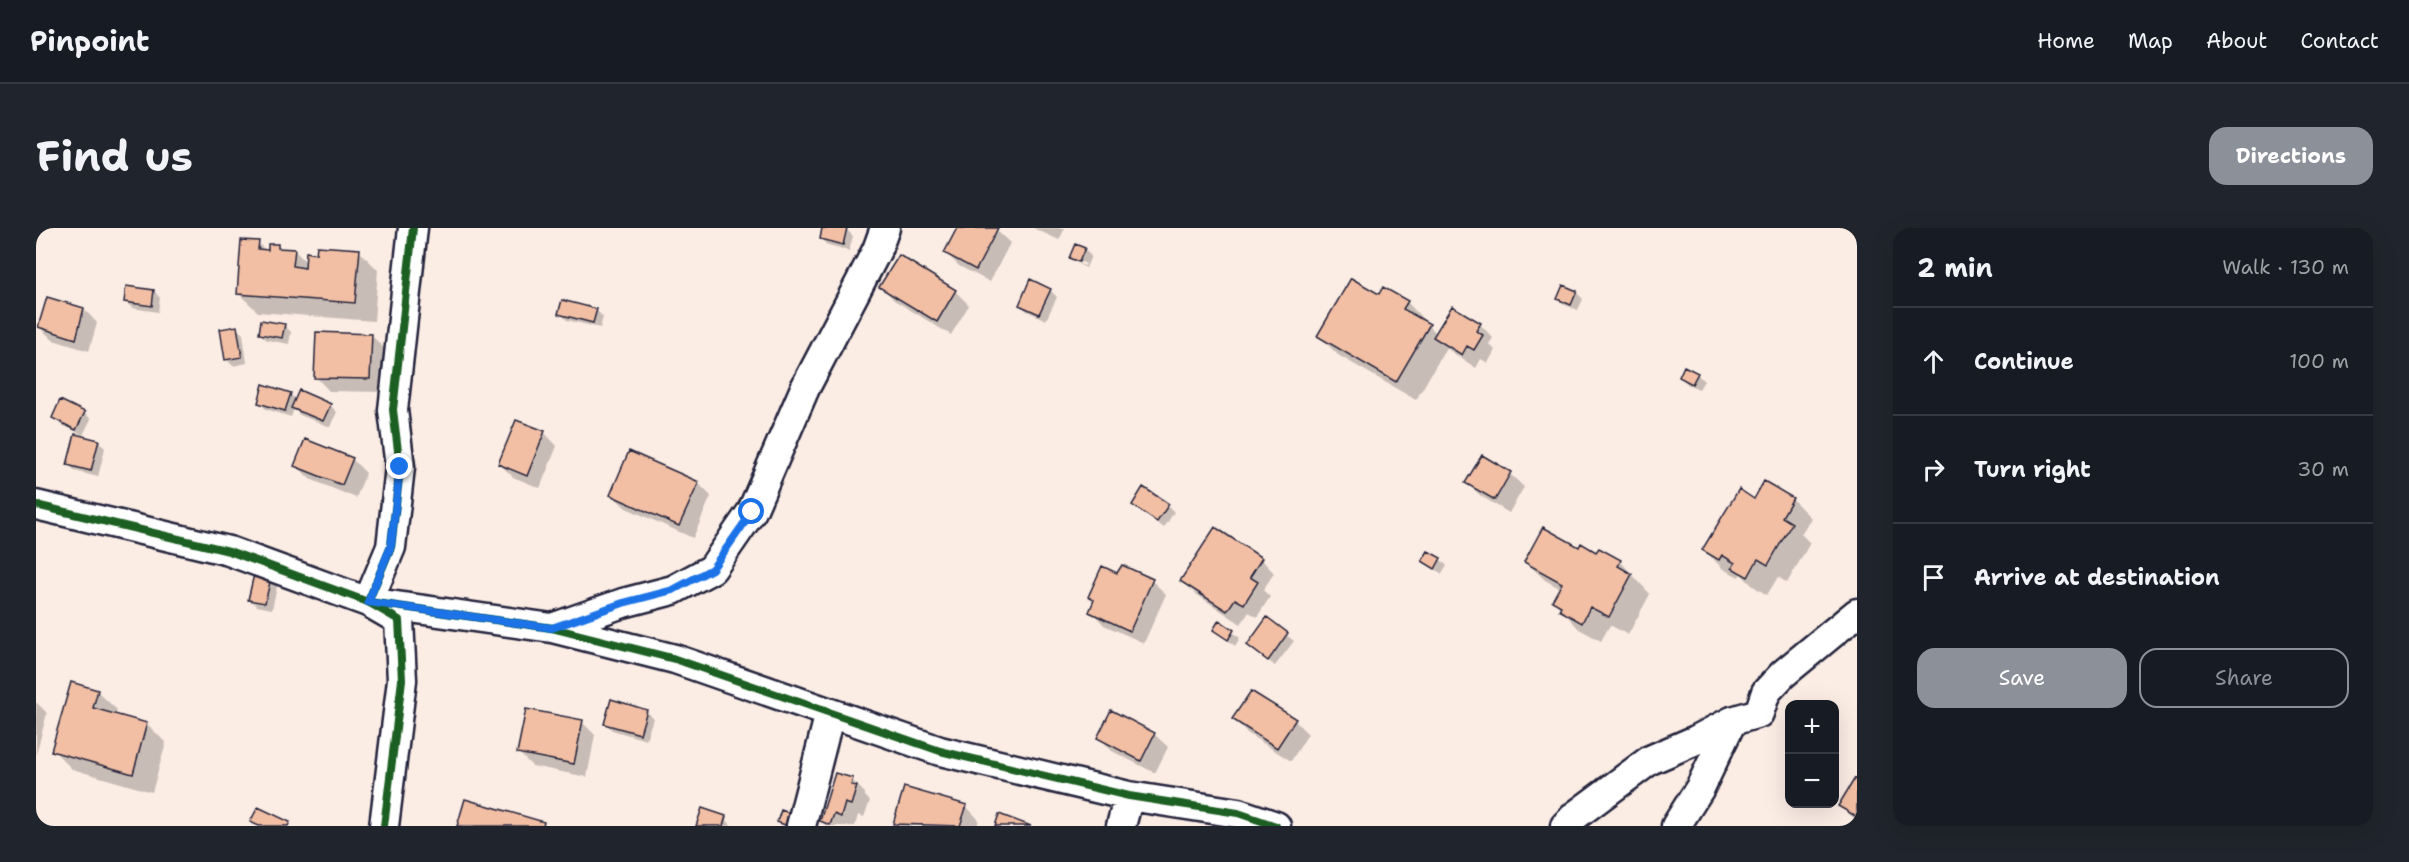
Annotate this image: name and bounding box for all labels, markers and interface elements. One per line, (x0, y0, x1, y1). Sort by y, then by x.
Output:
text: Pinpoint (30, 22, 149, 60)
text: Home (2037, 27, 2095, 55)
text: Map (2128, 27, 2173, 55)
text: About (2206, 27, 2267, 55)
text: Contact (2300, 27, 2379, 55)
button: Directions (2209, 127, 2373, 185)
text: Find us (36, 128, 193, 184)
text: 2 min (1917, 250, 1993, 285)
text: Walk · 130 m (2222, 254, 2349, 280)
icon: ahead (1917, 345, 1950, 378)
text: Continue (1974, 347, 2074, 376)
text: 100 m (2289, 348, 2349, 374)
route end (386, 453, 412, 479)
icon: right (1917, 453, 1950, 486)
text: Turn right (1974, 455, 2091, 484)
text: 30 m (2297, 456, 2349, 482)
route start (738, 498, 764, 524)
icon: arrive (1917, 561, 1950, 594)
text: Arrive at destination (1974, 563, 2220, 592)
button: Save (1917, 648, 2127, 708)
button: Share (2139, 648, 2349, 708)
map controls (1785, 700, 1839, 808)
button: + (1785, 700, 1839, 754)
button: − (1785, 754, 1839, 808)

